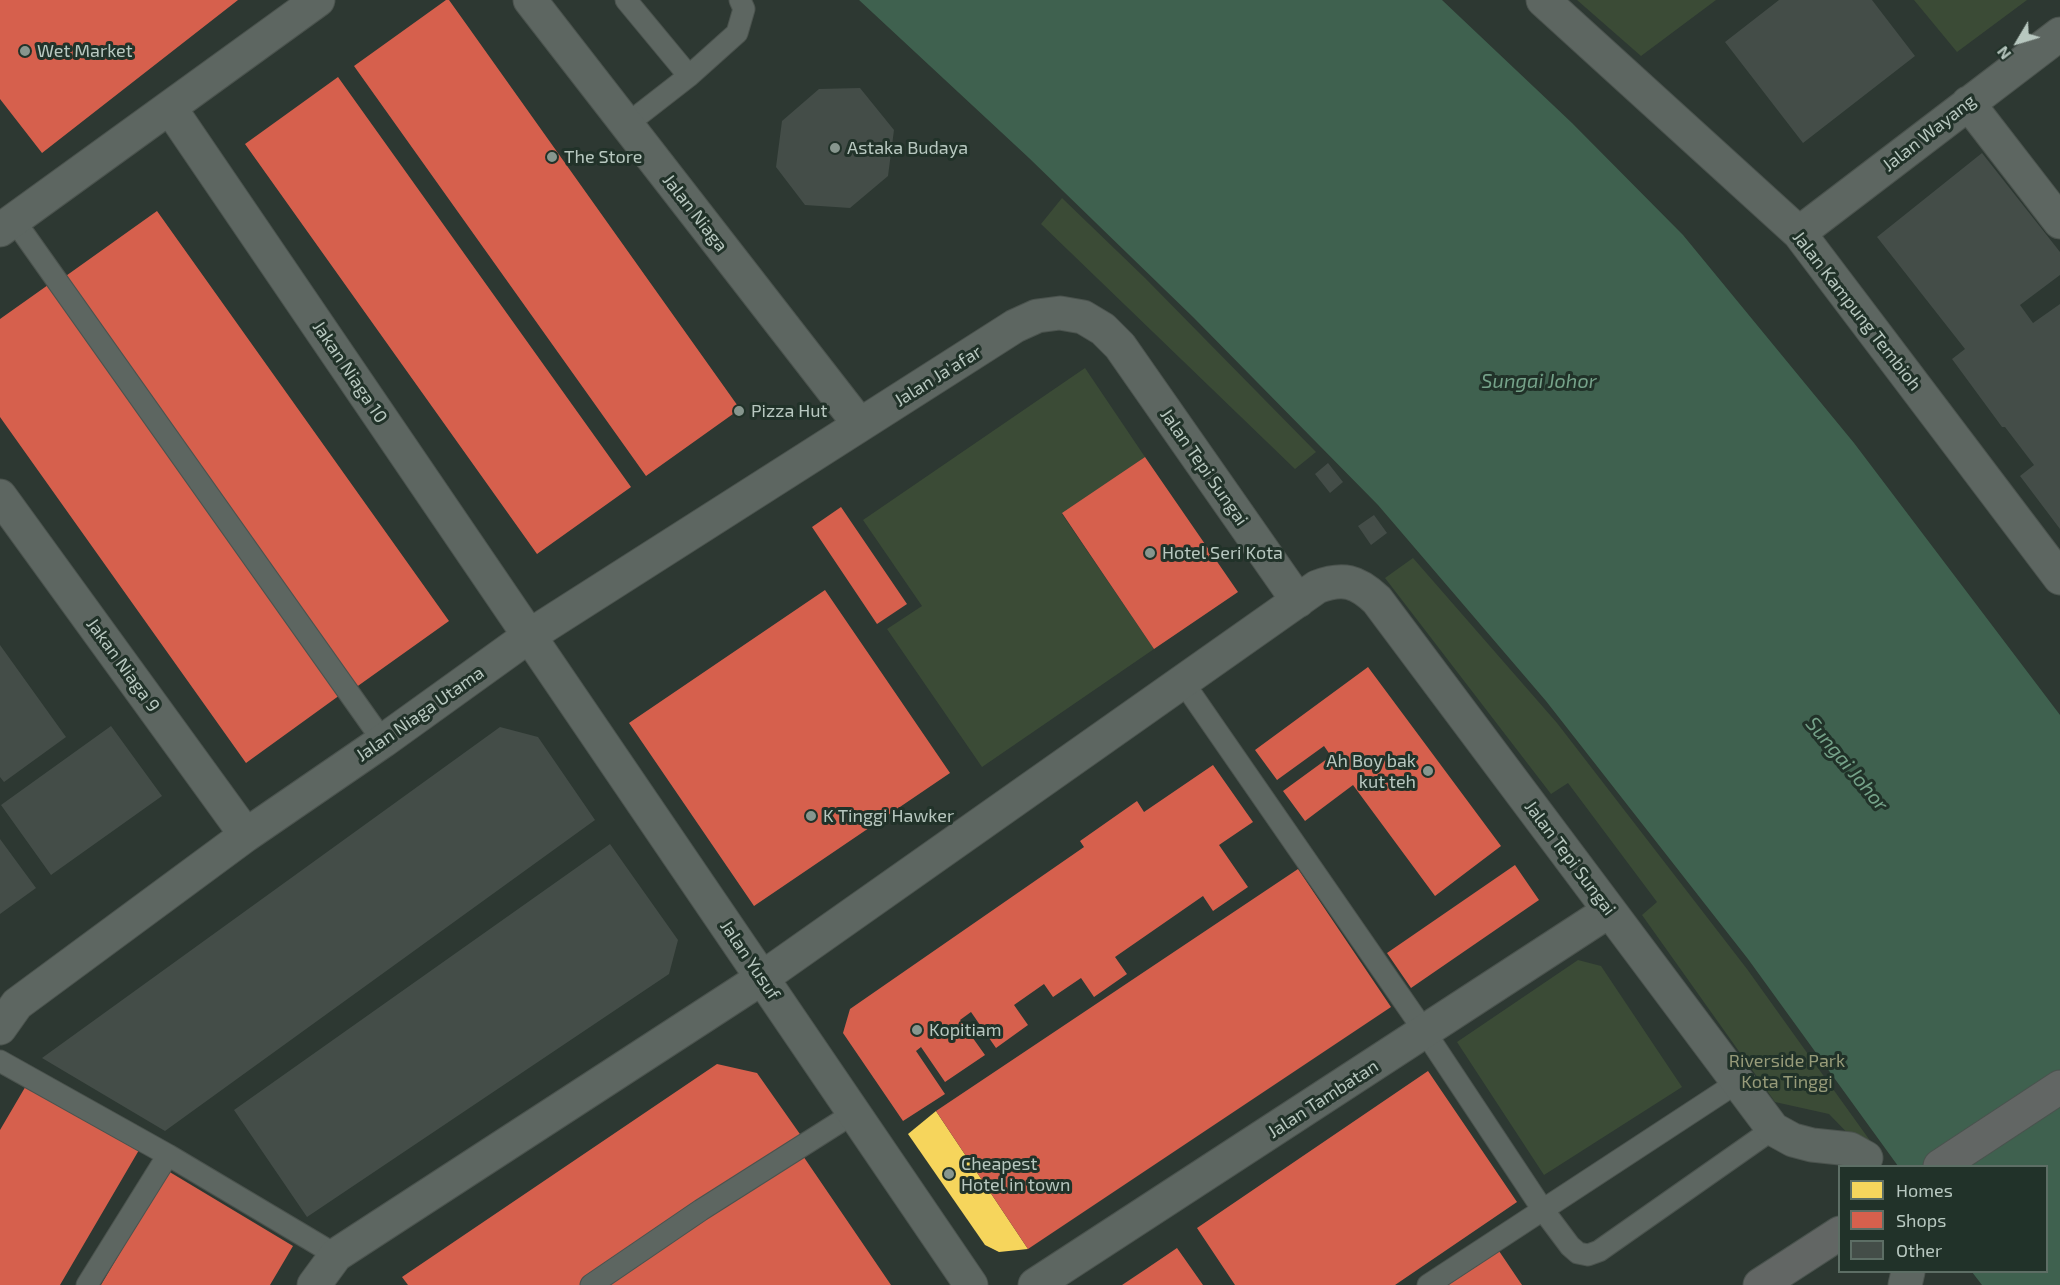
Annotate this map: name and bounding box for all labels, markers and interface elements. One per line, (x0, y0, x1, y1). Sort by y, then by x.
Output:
north arrow (1988, 12, 2048, 72)
place label: Wet Market (37, 40, 133, 62)
text: N (1992, 43, 2014, 64)
marker: Wet Market (18, 44, 32, 58)
street label: Jalan Wayang (1878, 90, 1980, 176)
place label: Astaka Budaya (847, 137, 968, 159)
marker: Astaka Budaya (828, 141, 842, 155)
place label: The Store (564, 146, 642, 168)
marker: The Store (545, 150, 559, 164)
street label: Jalan Niaga (658, 170, 732, 256)
street label: Jalan Kampung Tembioh (1788, 227, 1926, 395)
street label: Jakan Niaga 10 (308, 317, 392, 427)
street label: Jalan Ja'afar (890, 341, 986, 411)
water label: Sungai Johor (1481, 369, 1597, 393)
place label: Pizza Hut (751, 400, 827, 422)
marker: Pizza Hut (732, 404, 746, 418)
street label: Jalan Tepi Sungai (1156, 404, 1252, 530)
place label: Hotel Seri Kota (1162, 542, 1283, 564)
marker: Hotel Seri Kota (1143, 546, 1157, 560)
street label: Jakan Niaga 9 (82, 614, 164, 716)
street label: Jalan Niaga Utama (352, 662, 488, 766)
water label: Sungai Johor (1801, 712, 1893, 816)
place label: Ah Boy bak kut teh (1326, 750, 1416, 792)
marker: Ah Boy bak kut teh (1421, 764, 1435, 778)
street label: Jalan Tepi Sungai (1520, 796, 1620, 920)
place label: K Tinggi Hawker (823, 805, 954, 827)
marker: K Tinggi Hawker (804, 809, 818, 823)
street label: Jalan Yusuf (715, 916, 785, 1004)
place label: Kopitiam (929, 1019, 1002, 1041)
marker: Kopitiam (910, 1023, 924, 1037)
park label: Riverside Park Kota Tinggi (1729, 1050, 1845, 1092)
street label: Jalan Tambatan (1264, 1055, 1382, 1143)
place label: Cheapest Hotel in town (961, 1153, 1070, 1196)
legend (1838, 1165, 2048, 1273)
marker: Cheapest Hotel in town (942, 1167, 956, 1181)
text: Homes (1896, 1179, 1953, 1201)
text: Shops (1896, 1209, 1946, 1231)
text: Other (1896, 1239, 1942, 1261)

